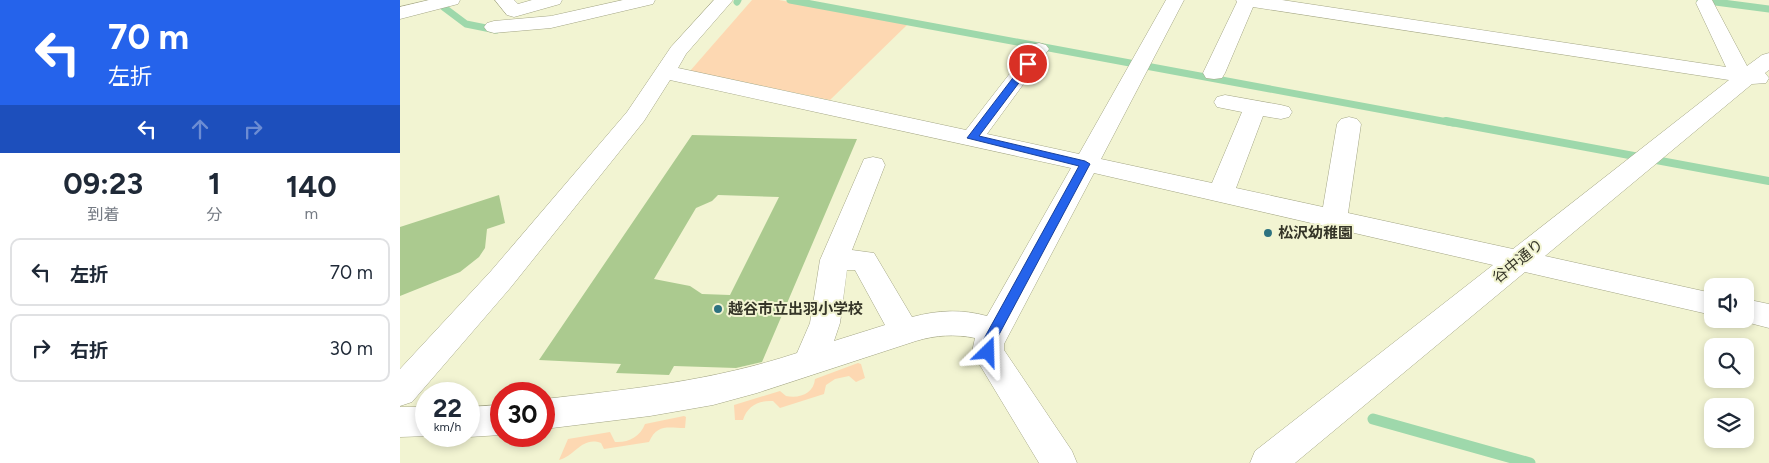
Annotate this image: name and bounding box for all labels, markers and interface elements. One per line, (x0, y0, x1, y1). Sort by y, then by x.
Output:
text: 70 m (108, 16, 189, 58)
icon: left (25, 20, 90, 85)
pin (1007, 43, 1049, 85)
icon: arrive (1014, 50, 1042, 78)
text: 左折 (108, 63, 152, 90)
icon: left (133, 115, 161, 143)
icon: ahead (186, 115, 214, 143)
icon: right (239, 115, 267, 143)
text: 09:23 (63, 165, 143, 202)
text: 1 (208, 165, 221, 202)
text: 140 (286, 168, 337, 205)
text: m (304, 204, 318, 223)
text: 到着 (87, 205, 119, 224)
text: 分 (206, 205, 222, 224)
place label: 松沢幼稚園 (1278, 224, 1353, 242)
marker: 松沢幼稚園 (1262, 227, 1274, 239)
street label: 谷中通り (1489, 235, 1547, 287)
icon: left (27, 258, 55, 286)
text: 70 m (330, 261, 373, 284)
text: 左折 (70, 263, 108, 286)
map controls (1704, 278, 1754, 448)
button: sound (1704, 278, 1754, 328)
place label: 越谷市立出羽小学校 (728, 300, 863, 318)
marker: 越谷市立出羽小学校 (712, 303, 724, 315)
position arrow (961, 325, 1013, 377)
icon: right (27, 334, 55, 362)
text: 30 m (330, 337, 373, 360)
button: search (1704, 338, 1754, 388)
text: 右折 (70, 339, 108, 362)
speed limit sign: 30 (490, 382, 555, 447)
text: 22 (433, 393, 462, 423)
button: layers (1704, 398, 1754, 448)
text: km/h (434, 420, 461, 434)

